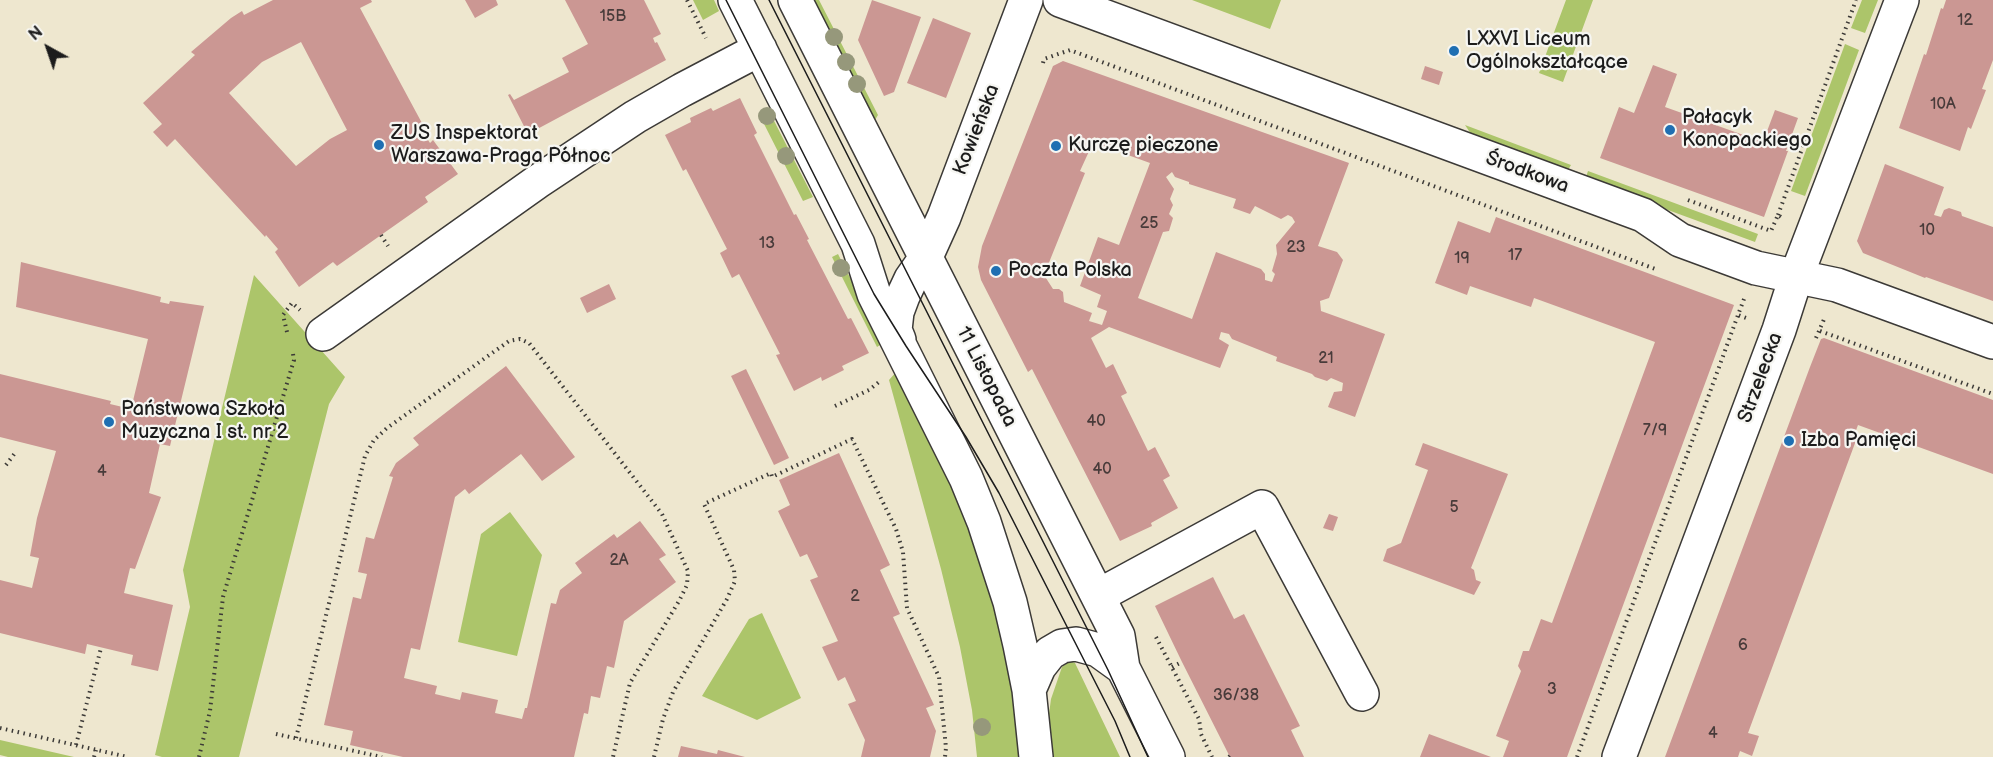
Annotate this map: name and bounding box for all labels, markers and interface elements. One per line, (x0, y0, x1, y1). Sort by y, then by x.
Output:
house number: 15B (600, 7, 626, 27)
house number: 12 (1957, 11, 1973, 31)
north arrow (18, 18, 78, 78)
text: N (25, 23, 47, 45)
place label: LXXVI Liceum Ogólnokształcące (1466, 28, 1628, 75)
marker: LXXVI Liceum Ogólnokształcące (1447, 44, 1461, 58)
street label: Kowieńska (949, 81, 1005, 179)
house number: 10A (1930, 95, 1956, 115)
place label: Pałacyk Konopackiego (1682, 106, 1812, 153)
place label: ZUS Inspektorat Warszawa-Praga Północ (391, 122, 611, 169)
marker: Pałacyk Konopackiego (1663, 123, 1677, 137)
place label: Kurczę pieczone (1068, 134, 1218, 158)
marker: ZUS Inspektorat Warszawa-Praga Północ (372, 138, 386, 152)
marker: Kurczę pieczone (1049, 139, 1063, 153)
street label: Środkowa (1482, 147, 1572, 199)
house number: 25 (1140, 214, 1158, 234)
house number: 10 (1919, 221, 1935, 241)
house number: 13 (759, 234, 775, 254)
house number: 23 (1287, 238, 1305, 258)
house number: 17 (1508, 246, 1522, 266)
house number: 19 (1454, 249, 1470, 269)
place label: Poczta Polska (1008, 259, 1132, 283)
marker: Poczta Polska (989, 264, 1003, 278)
street label: 11 Listopada (950, 323, 1022, 431)
street label: Strzelecka (1734, 329, 1788, 427)
house number: 21 (1318, 349, 1334, 369)
place label: Państwowa Szkoła Muzyczna I st. nr 2 (121, 398, 288, 445)
house number: 40 (1086, 412, 1106, 432)
marker: Państwowa Szkoła Muzyczna I st. nr 2 (102, 415, 116, 429)
house number: 7/9 (1643, 421, 1667, 441)
place label: Izba Pamięci (1801, 429, 1916, 453)
marker: Izba Pamięci (1782, 434, 1796, 448)
house number: 40 (1092, 460, 1112, 480)
house number: 4 (97, 462, 107, 482)
house number: 5 (1449, 498, 1459, 518)
house number: 2A (609, 551, 629, 571)
house number: 2 (850, 587, 860, 607)
house number: 6 (1738, 636, 1748, 656)
house number: 3 (1547, 680, 1557, 700)
house number: 36/38 (1213, 686, 1259, 706)
house number: 4 (1708, 724, 1718, 744)

